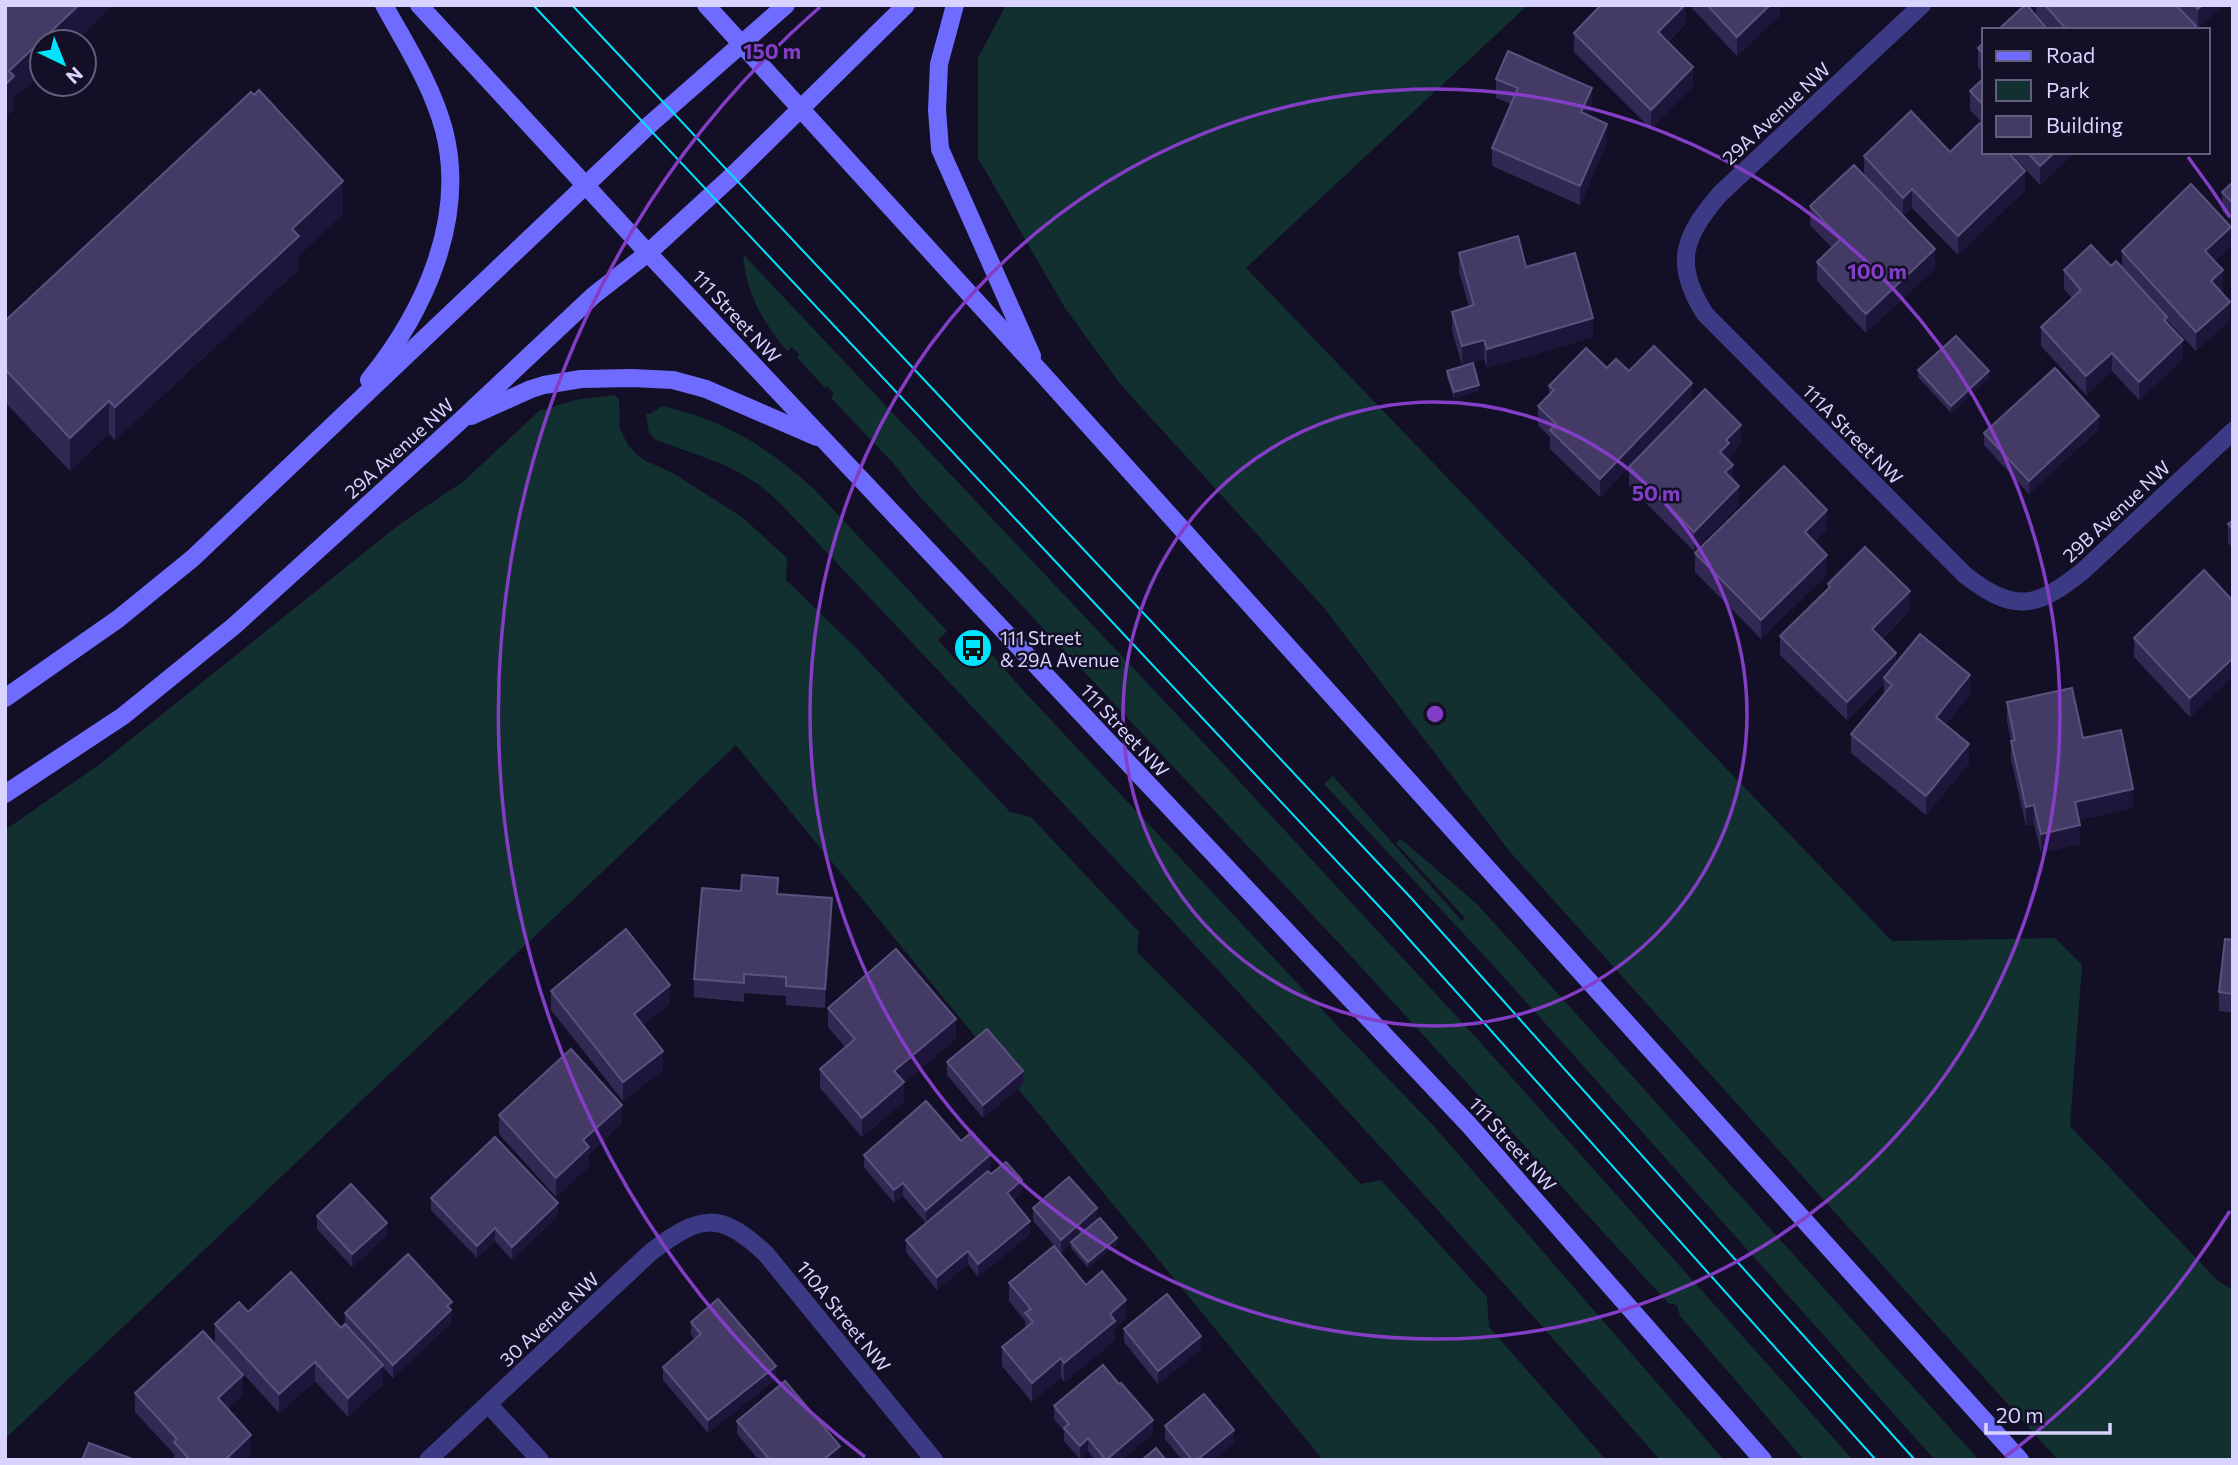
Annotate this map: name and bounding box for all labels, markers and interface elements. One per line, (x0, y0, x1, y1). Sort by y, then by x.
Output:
north arrow (28, 28, 98, 98)
legend (1982, 28, 2210, 154)
text: 150 m (743, 38, 801, 63)
text: Road (2046, 42, 2095, 67)
street label: 29A Avenue NW (1717, 57, 1835, 169)
text: N (62, 63, 88, 89)
text: Park (2046, 77, 2090, 102)
text: Building (2046, 112, 2123, 137)
text: 100 m (1847, 258, 1907, 283)
street label: 111 Street NW (688, 265, 786, 367)
street label: 111A Street NW (1798, 379, 1908, 489)
street label: 29A Avenue NW (340, 393, 458, 503)
street label: 29B Avenue NW (2057, 455, 2175, 567)
text: 50 m (1632, 480, 1680, 505)
place label: 111 Street & 29A Avenue (1000, 626, 1119, 671)
bus stop icon: 111 Street & 29A Avenue (952, 627, 994, 669)
street label: 111 Street NW (1076, 679, 1174, 781)
centre of rings (1423, 702, 1447, 726)
street label: 111 Street NW (1465, 1092, 1561, 1196)
street label: 110A Street NW (792, 1256, 896, 1376)
street label: 30 Avenue NW (495, 1267, 603, 1371)
scale bar (1986, 1392, 2110, 1436)
text: 20 m (1996, 1402, 2044, 1427)

